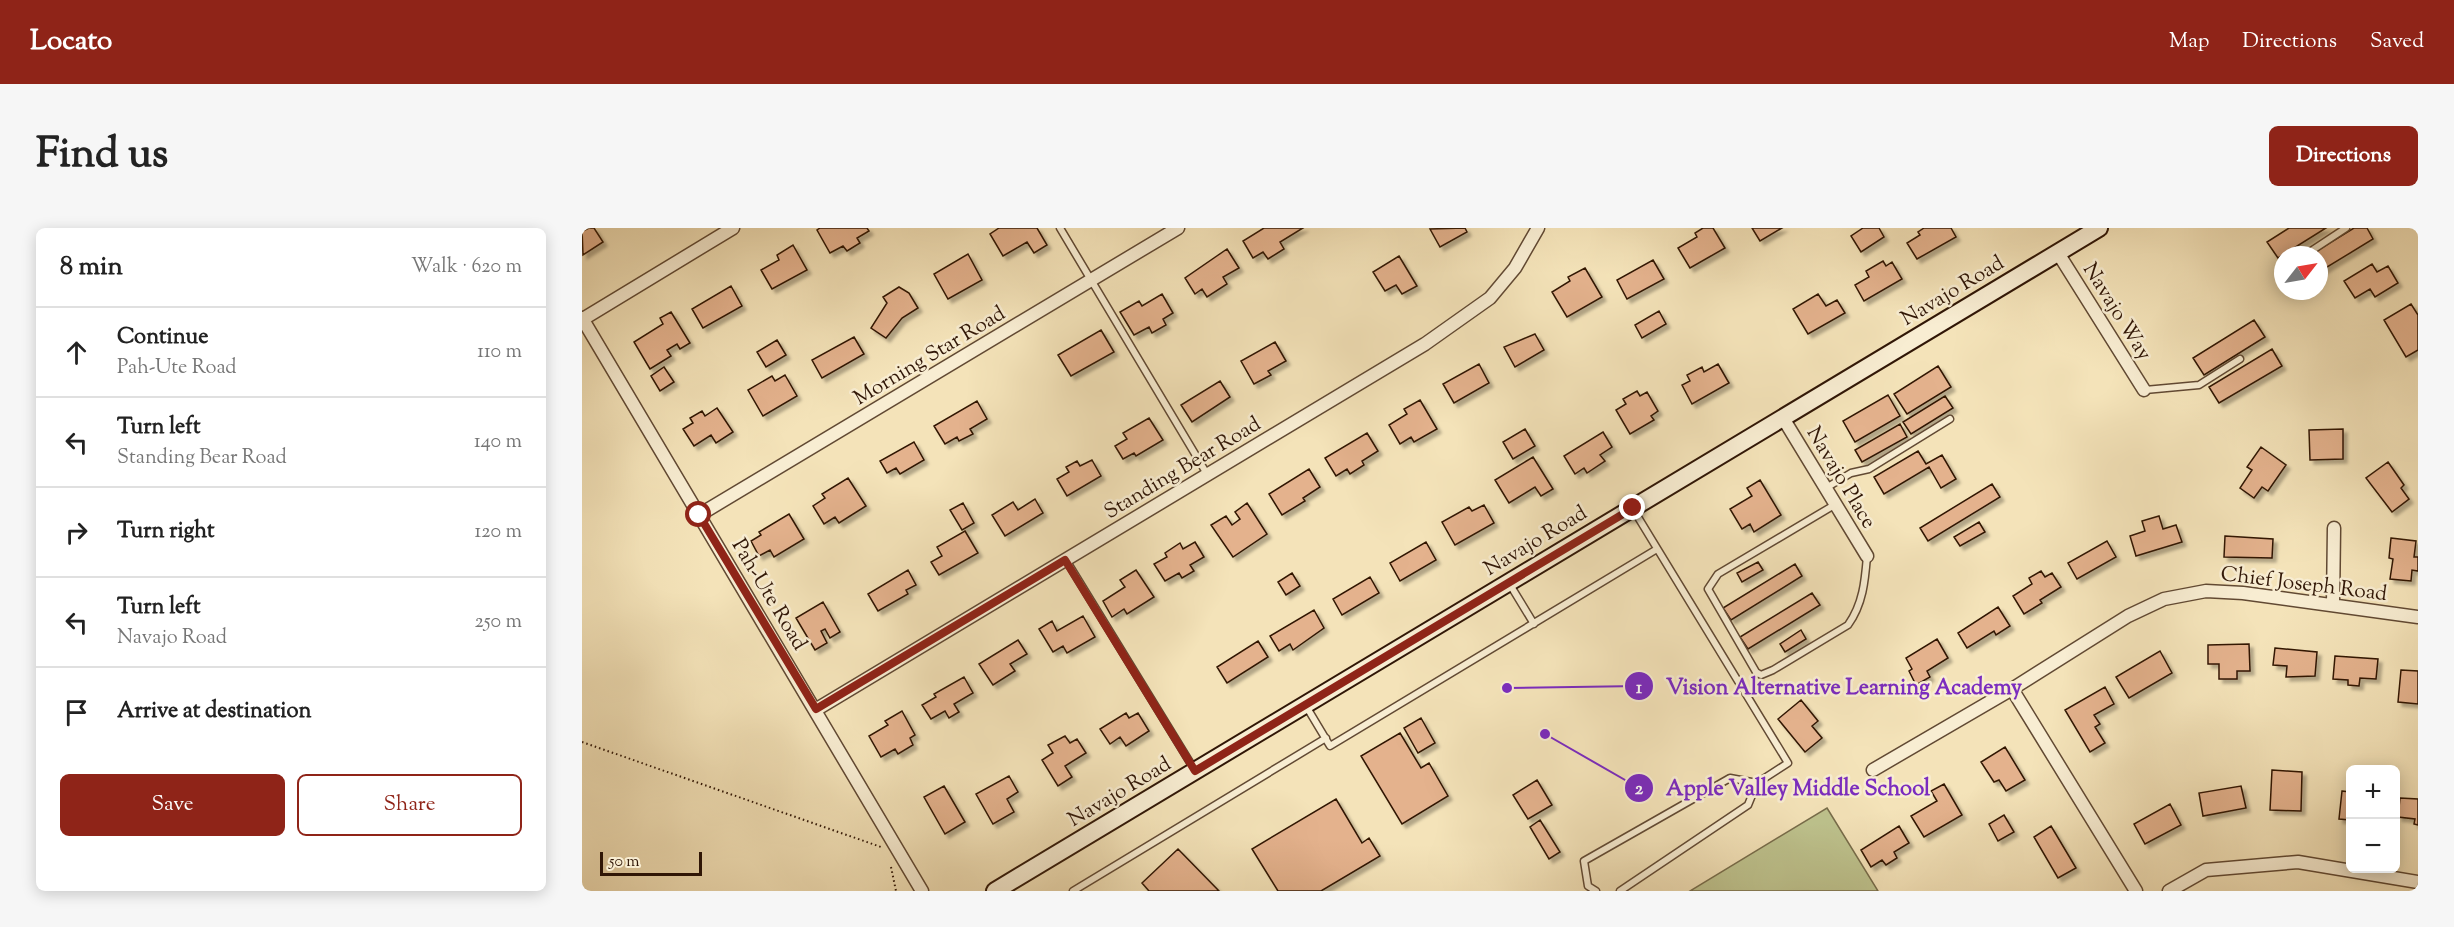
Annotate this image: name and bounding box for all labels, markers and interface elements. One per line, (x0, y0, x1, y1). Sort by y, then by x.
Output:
text: Locato (30, 22, 112, 62)
text: Map (2169, 27, 2209, 57)
text: Directions (2242, 27, 2337, 57)
text: Saved (2370, 27, 2424, 57)
text: Find us (36, 126, 168, 186)
button: Directions (2269, 126, 2418, 186)
north arrow (2274, 246, 2328, 300)
text: 8 min (60, 249, 123, 286)
street label: Navajo Road (1896, 249, 2010, 334)
text: Walk · 620 m (411, 253, 522, 282)
street label: Navajo Way (2074, 257, 2159, 367)
street label: Morning Star Road (848, 299, 1012, 414)
text: Continue (117, 322, 208, 354)
icon: ahead (60, 336, 93, 369)
text: 110 m (477, 338, 522, 367)
text: Pah-Ute Road (117, 354, 237, 383)
street label: Standing Bear Road (1099, 410, 1267, 527)
text: Turn left (117, 412, 200, 444)
street label: Navajo Place (1798, 421, 1883, 535)
icon: left (60, 426, 93, 459)
text: 140 m (474, 428, 522, 457)
text: Standing Bear Road (117, 444, 287, 473)
route end (1619, 494, 1645, 520)
street label: Navajo Road (1479, 499, 1593, 584)
route start (685, 501, 711, 527)
icon: right (60, 516, 93, 549)
text: Turn right (117, 516, 214, 548)
text: 120 m (474, 518, 522, 547)
street label: Pah-Ute Road (723, 533, 814, 657)
street label: Chief Joseph Road (2219, 560, 2389, 610)
text: Turn left (117, 592, 200, 624)
icon: left (60, 606, 93, 639)
text: 250 m (474, 608, 522, 637)
text: Navajo Road (117, 624, 227, 653)
callout: Vision Alternative Learning Academy (1624, 666, 2034, 706)
text: Vision Alternative Learning Academy (1666, 673, 2022, 705)
text: 1 (1636, 676, 1643, 702)
icon: arrive (60, 696, 93, 729)
text: Arrive at destination (117, 696, 312, 728)
street label: Navajo Road (1063, 750, 1177, 835)
map controls (2346, 765, 2400, 873)
button: + (2346, 765, 2400, 819)
callout: Apple Valley Middle School (1624, 768, 1942, 808)
button: Save (60, 774, 285, 836)
button: Share (297, 774, 522, 836)
text: Apple Valley Middle School (1666, 774, 1931, 806)
text: 2 (1635, 777, 1644, 803)
button: − (2346, 819, 2400, 873)
scale bar (600, 849, 702, 876)
text: 50 m (609, 851, 640, 874)

